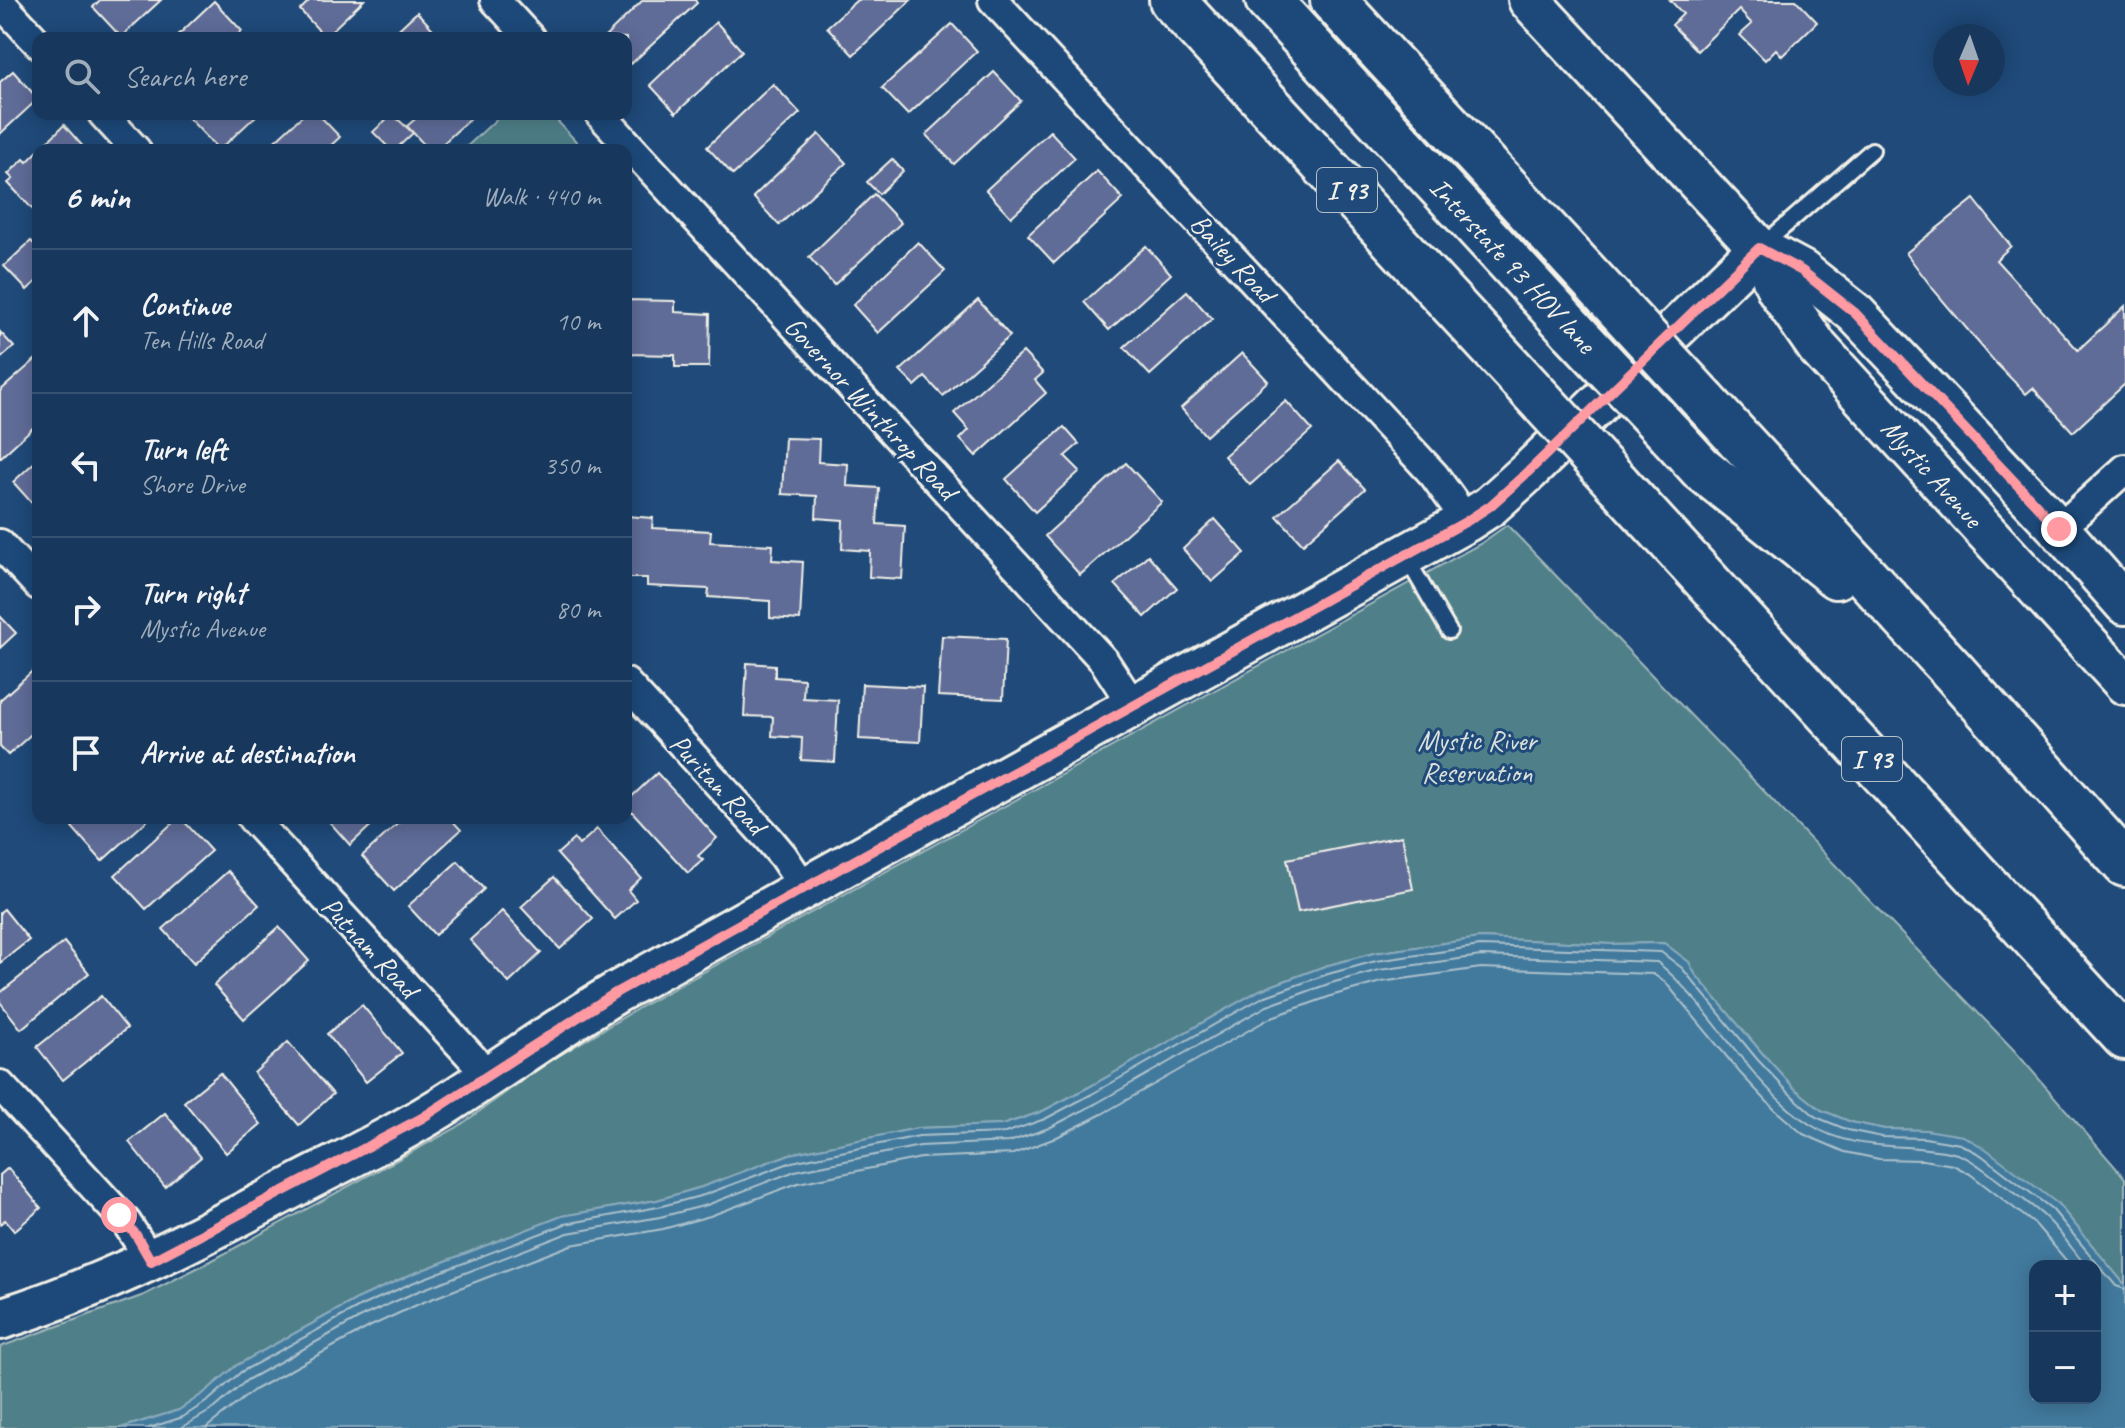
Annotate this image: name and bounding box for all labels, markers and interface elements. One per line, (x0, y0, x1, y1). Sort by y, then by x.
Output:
north arrow (1933, 24, 2005, 96)
search box (32, 32, 632, 120)
icon: search (60, 54, 104, 98)
text: Search here (124, 57, 246, 95)
road number: I 93 (1317, 168, 1377, 212)
street label: Interstate 93 HOV lane (1422, 170, 1605, 362)
text: 6 min (64, 175, 130, 218)
text: Walk · 440 m (483, 180, 600, 213)
street label: Bailey Road (1183, 206, 1286, 313)
text: Continue (140, 286, 230, 324)
icon: ahead (64, 299, 108, 343)
text: 10 m (556, 305, 600, 338)
street label: Governor Winthrop Road (777, 309, 968, 510)
text: Ten Hills Road (140, 324, 263, 357)
street label: Mystic Avenue (1874, 411, 1991, 536)
text: Turn left (140, 430, 227, 468)
icon: left (64, 443, 108, 487)
text: 350 m (544, 449, 600, 482)
text: Shore Drive (140, 468, 245, 501)
route end (2041, 511, 2077, 547)
text: Turn right (140, 574, 245, 612)
icon: right (64, 587, 108, 631)
text: 80 m (556, 593, 600, 626)
text: Mystic Avenue (140, 612, 265, 645)
park label: Mystic River Reservation (1418, 723, 1538, 790)
street label: Puritan Road (663, 726, 776, 845)
icon: arrive (64, 731, 108, 775)
text: Arrive at destination (140, 734, 355, 772)
road number: I 93 (1842, 737, 1902, 781)
street label: Putnam Road (314, 889, 428, 1008)
route start (101, 1197, 137, 1233)
map controls (2029, 1260, 2101, 1404)
button: + (2029, 1260, 2101, 1332)
button: − (2029, 1332, 2101, 1404)

